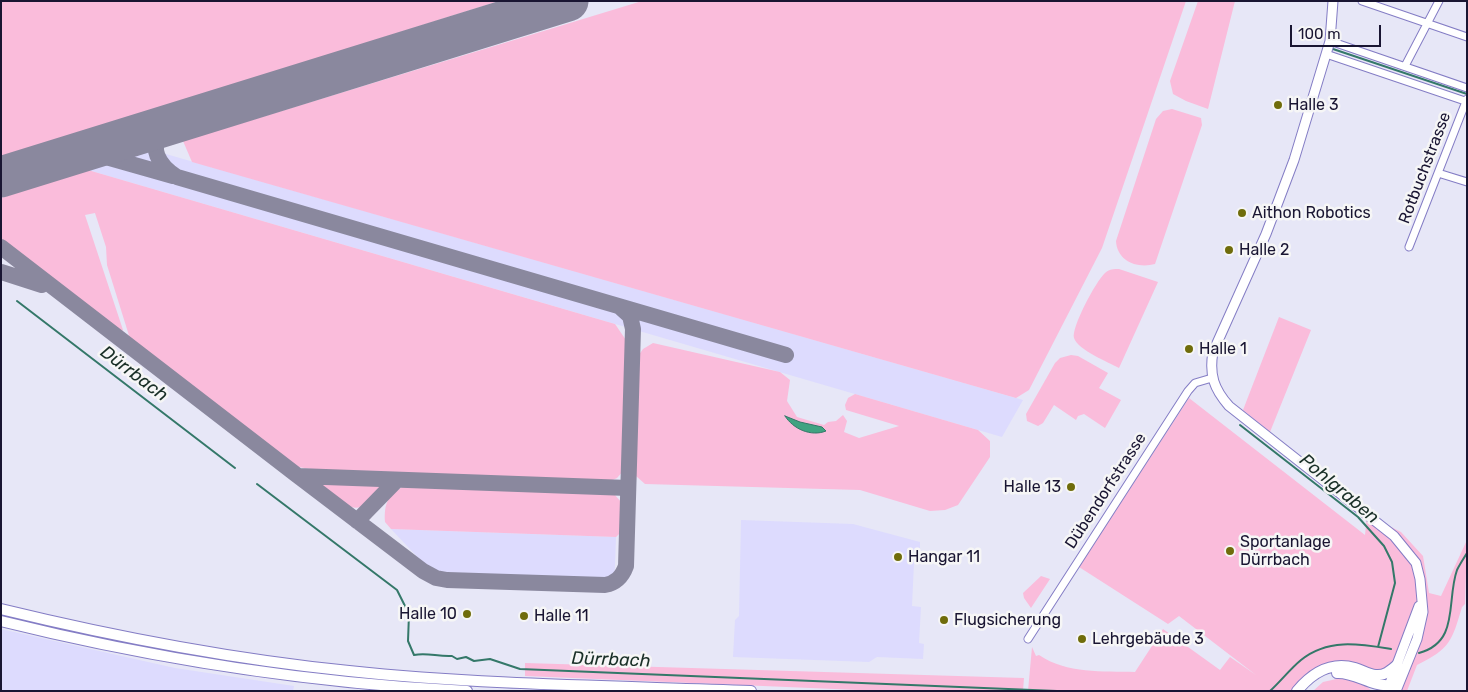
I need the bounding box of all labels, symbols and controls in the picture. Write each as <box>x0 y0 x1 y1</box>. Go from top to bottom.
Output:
scale bar <box>1293 15 1384 47</box>
text: 100 m <box>1298 25 1340 43</box>
place label: Halle 3 <box>1288 95 1339 115</box>
marker: Halle 3 <box>1272 99 1284 111</box>
street label: Rotbuchstrasse <box>1395 110 1455 226</box>
place label: Aithon Robotics <box>1252 203 1371 223</box>
marker: Aithon Robotics <box>1236 207 1248 219</box>
place label: Halle 2 <box>1239 240 1289 260</box>
marker: Halle 2 <box>1223 244 1235 256</box>
place label: Halle 1 <box>1199 339 1247 359</box>
water label: Dürrbach <box>96 342 172 406</box>
marker: Halle 1 <box>1183 343 1195 355</box>
street label: Dübendorfstrasse <box>1061 429 1151 553</box>
water label: Pohlgraben <box>1295 450 1383 528</box>
place label: Halle 13 <box>1004 477 1061 497</box>
marker: Halle 13 <box>1065 481 1077 493</box>
place label: Sportanlage Dürrbach <box>1240 532 1331 570</box>
marker: Sportanlage Dürrbach <box>1224 545 1236 557</box>
place label: Hangar 11 <box>908 547 980 567</box>
marker: Hangar 11 <box>892 551 904 563</box>
place label: Halle 10 <box>399 604 457 624</box>
place label: Halle 11 <box>534 606 589 626</box>
marker: Halle 10 <box>461 608 473 620</box>
marker: Halle 11 <box>518 610 530 622</box>
place label: Flugsicherung <box>954 610 1061 630</box>
marker: Flugsicherung <box>938 614 950 626</box>
place label: Lehrgebäude 3 <box>1092 629 1204 649</box>
marker: Lehrgebäude 3 <box>1076 633 1088 645</box>
water label: Dürrbach <box>571 648 651 672</box>

